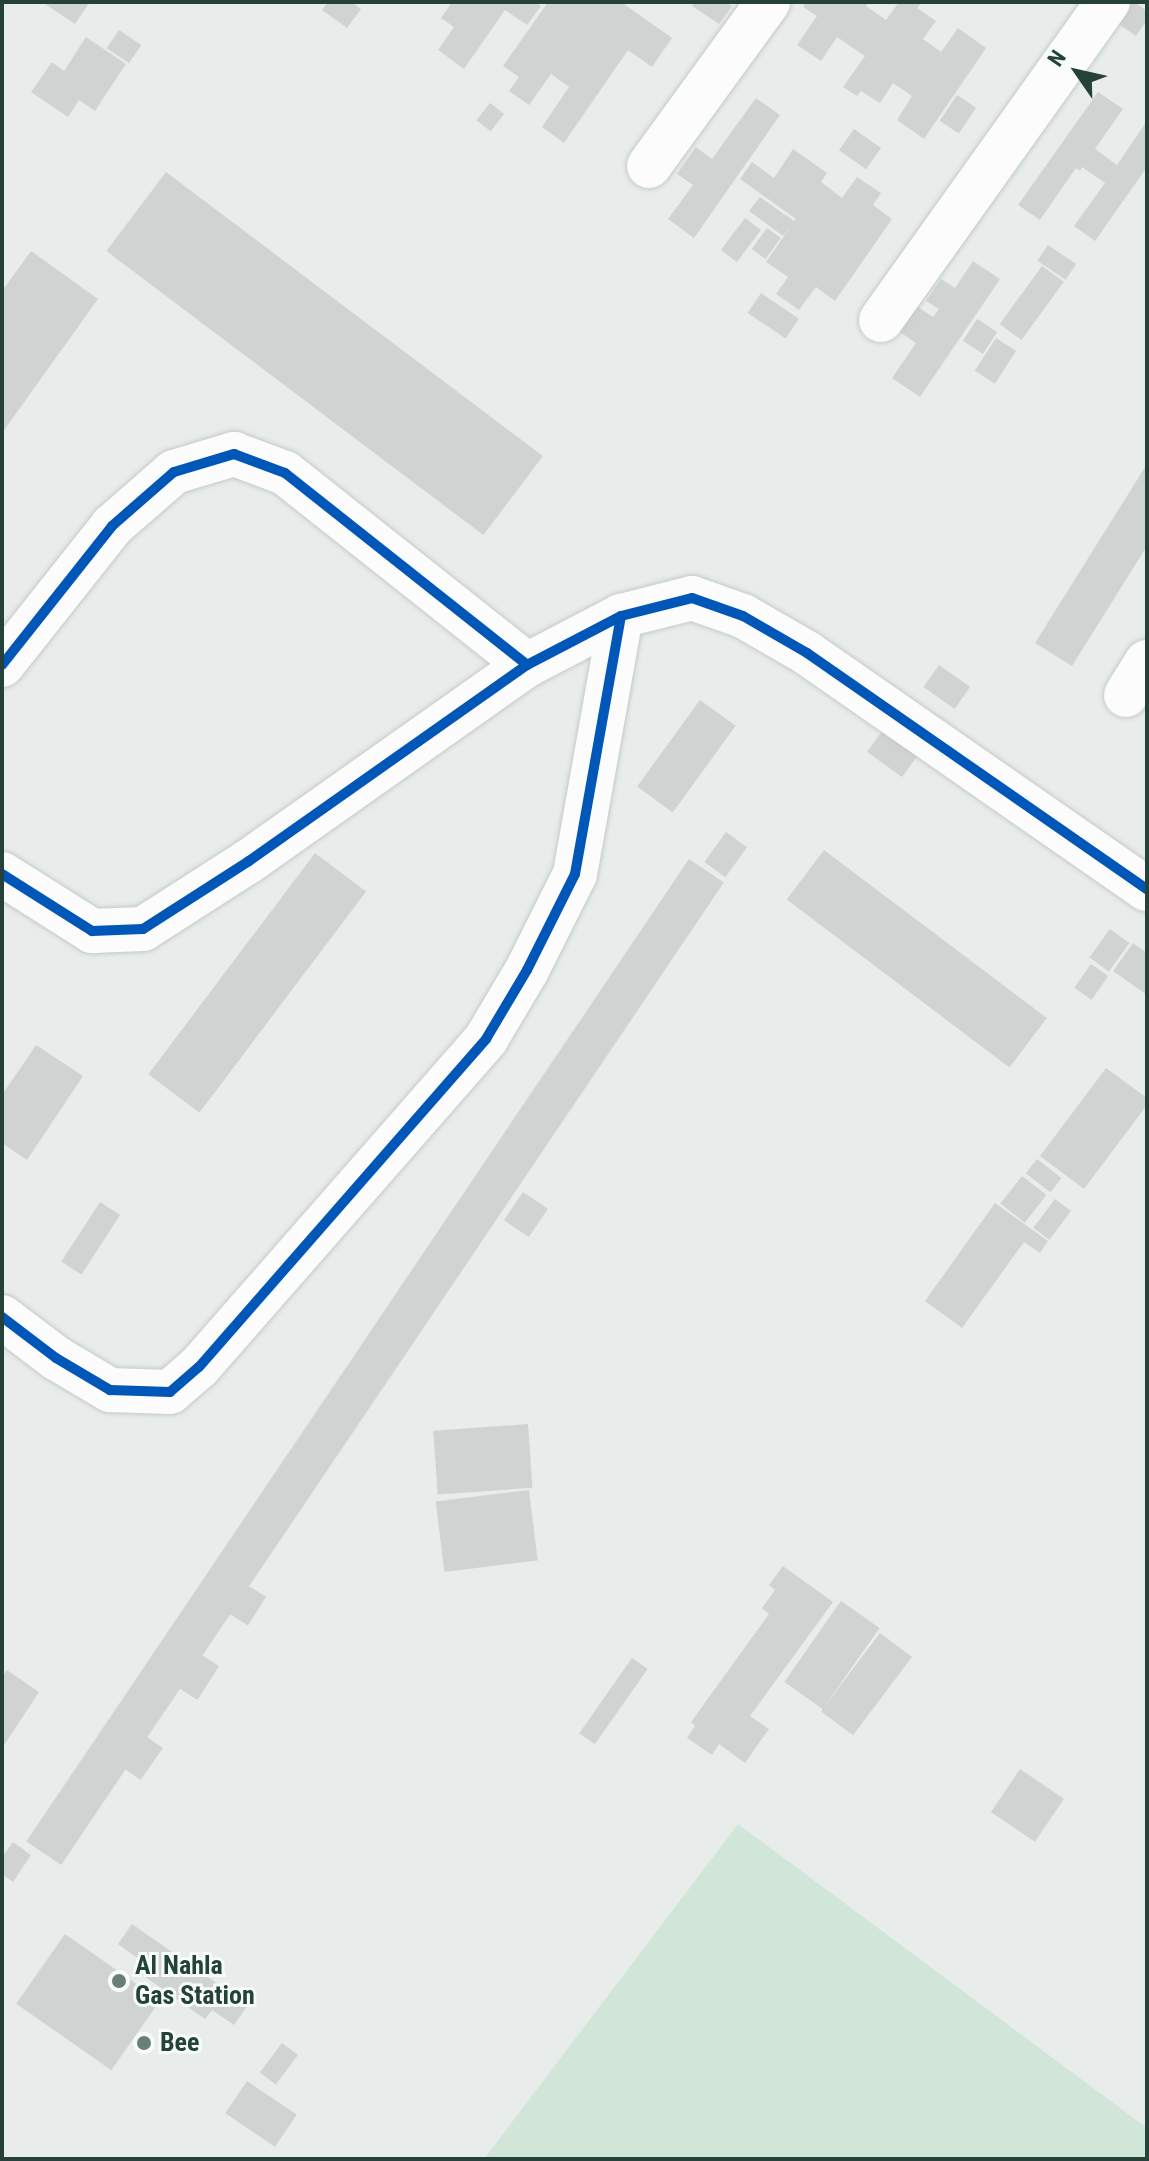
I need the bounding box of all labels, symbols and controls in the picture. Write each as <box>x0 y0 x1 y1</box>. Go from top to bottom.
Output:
north arrow <box>1037 32 1117 112</box>
text: N <box>1043 46 1071 71</box>
place label: Al Nahla Gas Station <box>135 1950 255 2012</box>
marker: Al Nahla Gas Station <box>110 1972 128 1990</box>
place label: Bee <box>160 2027 199 2059</box>
marker: Bee <box>135 2034 153 2052</box>

